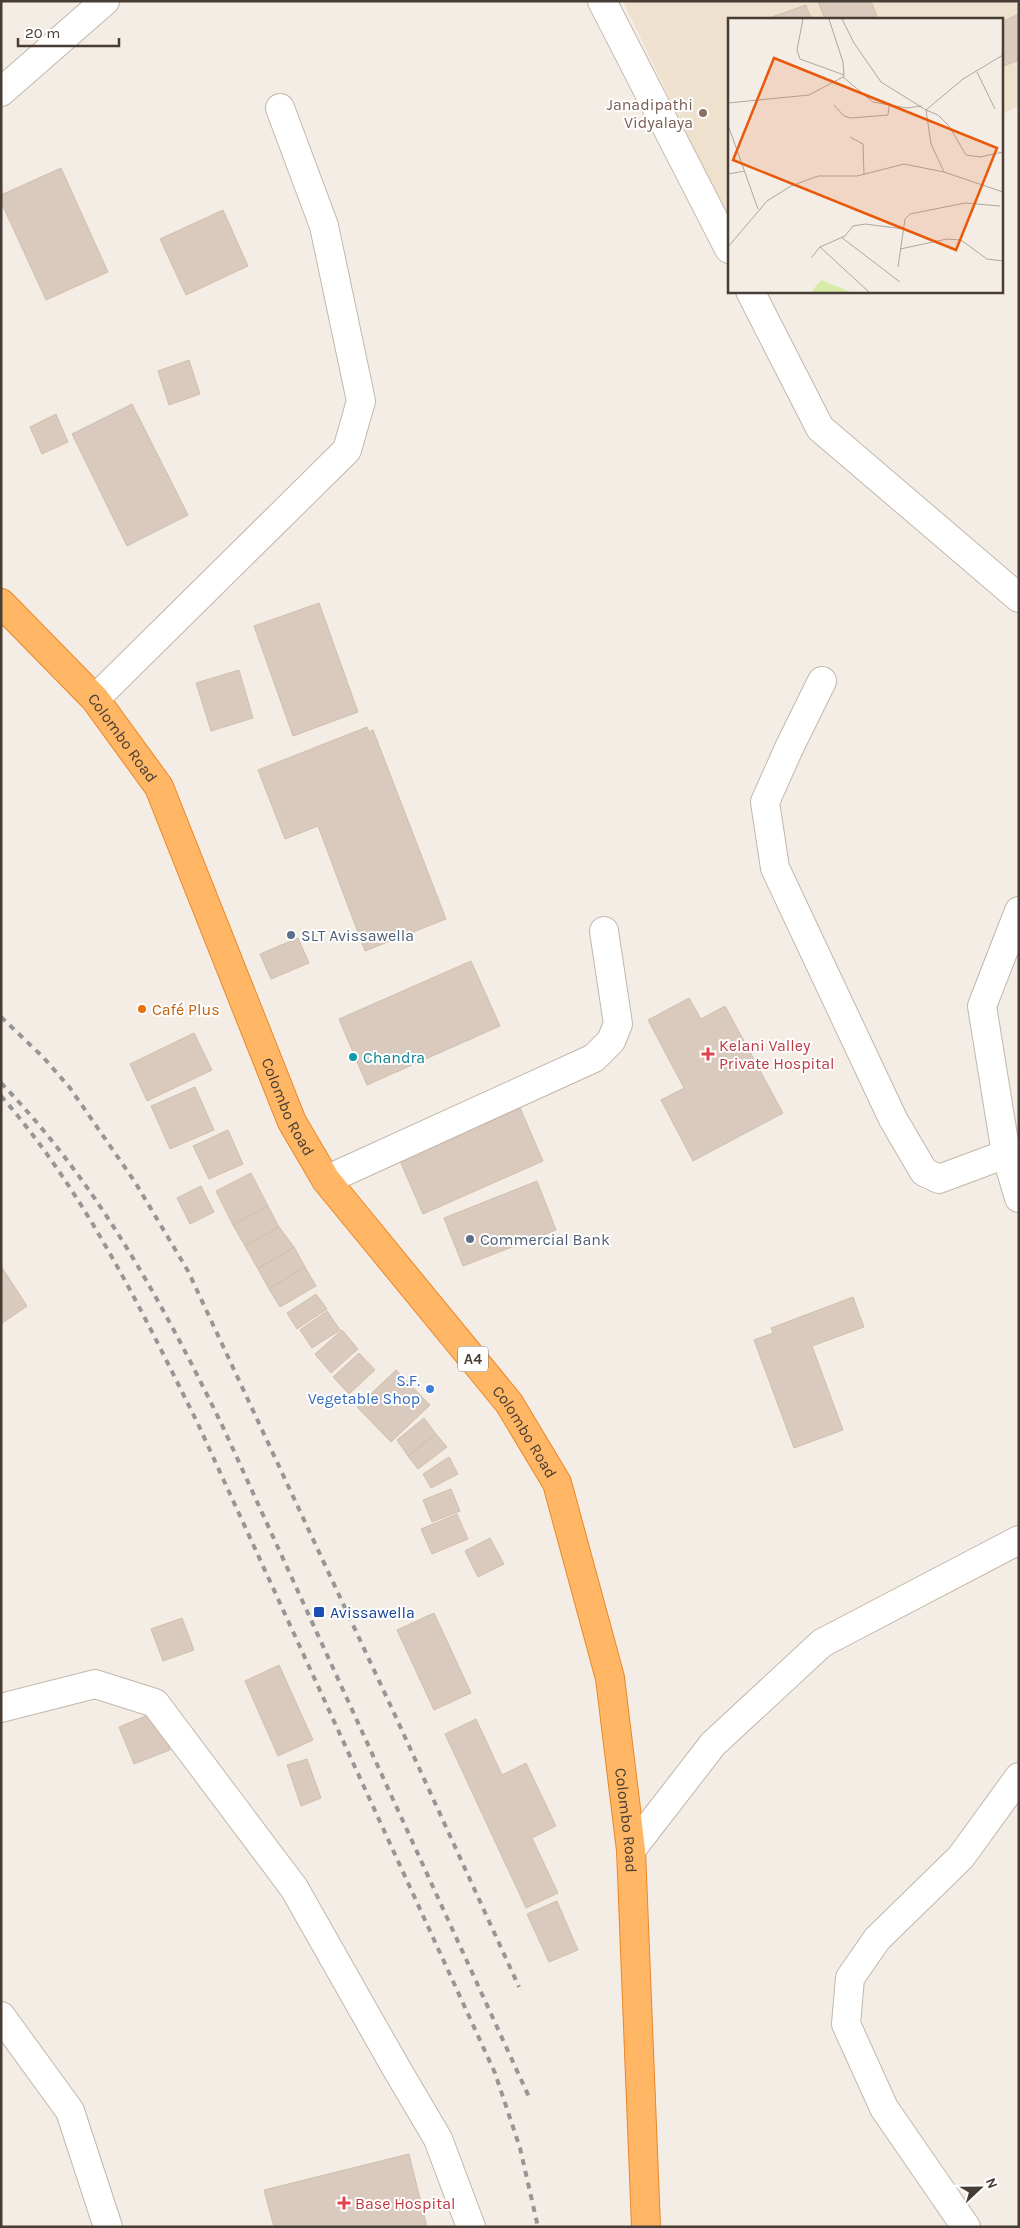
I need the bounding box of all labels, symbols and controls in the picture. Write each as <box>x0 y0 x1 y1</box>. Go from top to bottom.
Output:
scale bar <box>18 15 119 47</box>
inset map <box>728 18 1002 292</box>
text: 20 m <box>25 24 60 42</box>
place label: Janadipathi Vidyalaya <box>606 95 693 132</box>
marker: Janadipathi Vidyalaya <box>697 107 709 119</box>
street label: Colombo Road <box>85 689 162 786</box>
place label: SLT Avissawella <box>301 926 414 945</box>
marker: SLT Avissawella <box>285 929 297 941</box>
place label: Café Plus <box>152 1000 220 1019</box>
marker: Café Plus <box>136 1003 148 1015</box>
place label: Kelani Valley Private Hospital <box>719 1036 835 1073</box>
marker: Kelani Valley Private Hospital <box>701 1047 715 1061</box>
place label: Chandra <box>363 1048 425 1067</box>
marker: Chandra <box>347 1051 359 1063</box>
street label: Colombo Road <box>258 1055 319 1159</box>
place label: Commercial Bank <box>480 1230 610 1249</box>
marker: Commercial Bank <box>464 1233 476 1245</box>
road number: A4 <box>458 1346 488 1372</box>
place label: S.F. Vegetable Shop <box>308 1371 420 1408</box>
street label: Colombo Road <box>489 1381 561 1481</box>
marker: S.F. Vegetable Shop <box>424 1383 436 1395</box>
place label: Avissawella <box>330 1603 415 1622</box>
marker: Avissawella <box>312 1605 326 1619</box>
street label: Colombo Road <box>612 1767 641 1873</box>
north arrow <box>955 2163 1005 2213</box>
text: N <box>982 2175 1001 2191</box>
place label: Base Hospital <box>355 2194 455 2213</box>
marker: Base Hospital <box>337 2196 351 2210</box>

